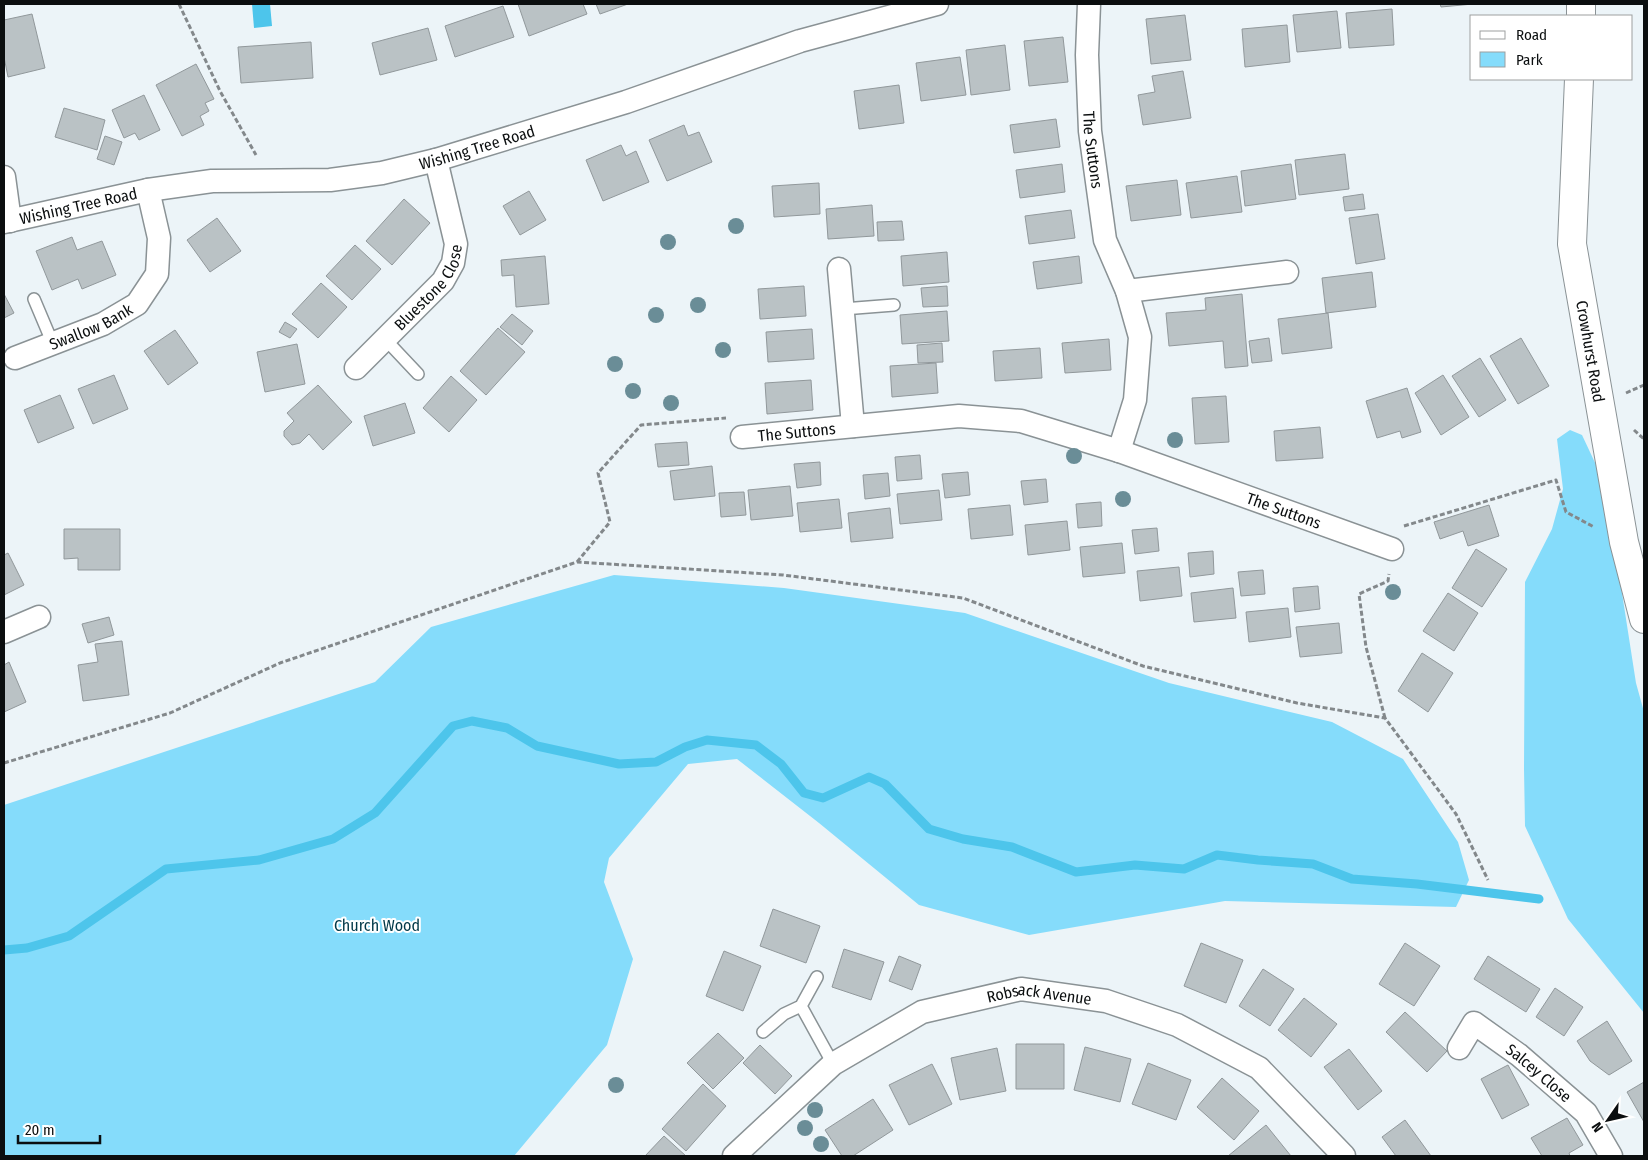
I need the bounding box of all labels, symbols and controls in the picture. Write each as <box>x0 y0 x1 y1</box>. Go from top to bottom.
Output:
legend <box>1470 15 1633 80</box>
text: Road <box>1516 26 1547 44</box>
text: Park <box>1516 51 1543 69</box>
street label: The Suttons <box>1080 111 1107 190</box>
street label: Wishing Tree Road <box>417 121 537 173</box>
street label: Wishing Tree Road <box>18 183 139 228</box>
street label: Bluestone Close <box>390 243 465 334</box>
street label: Swallow Bank <box>46 299 136 353</box>
street label: Crowhurst Road <box>1572 299 1609 404</box>
street label: The Suttons <box>757 418 837 445</box>
street label: The Suttons <box>1244 488 1324 532</box>
park label: Church Wood <box>334 916 420 935</box>
street label: Robsack Avenue <box>985 979 1093 1008</box>
street label: Salcey Close <box>1502 1039 1576 1106</box>
north arrow <box>1583 1095 1633 1145</box>
scale bar <box>18 1112 100 1144</box>
text: N <box>1588 1119 1607 1135</box>
text: 20 m <box>25 1121 55 1139</box>

